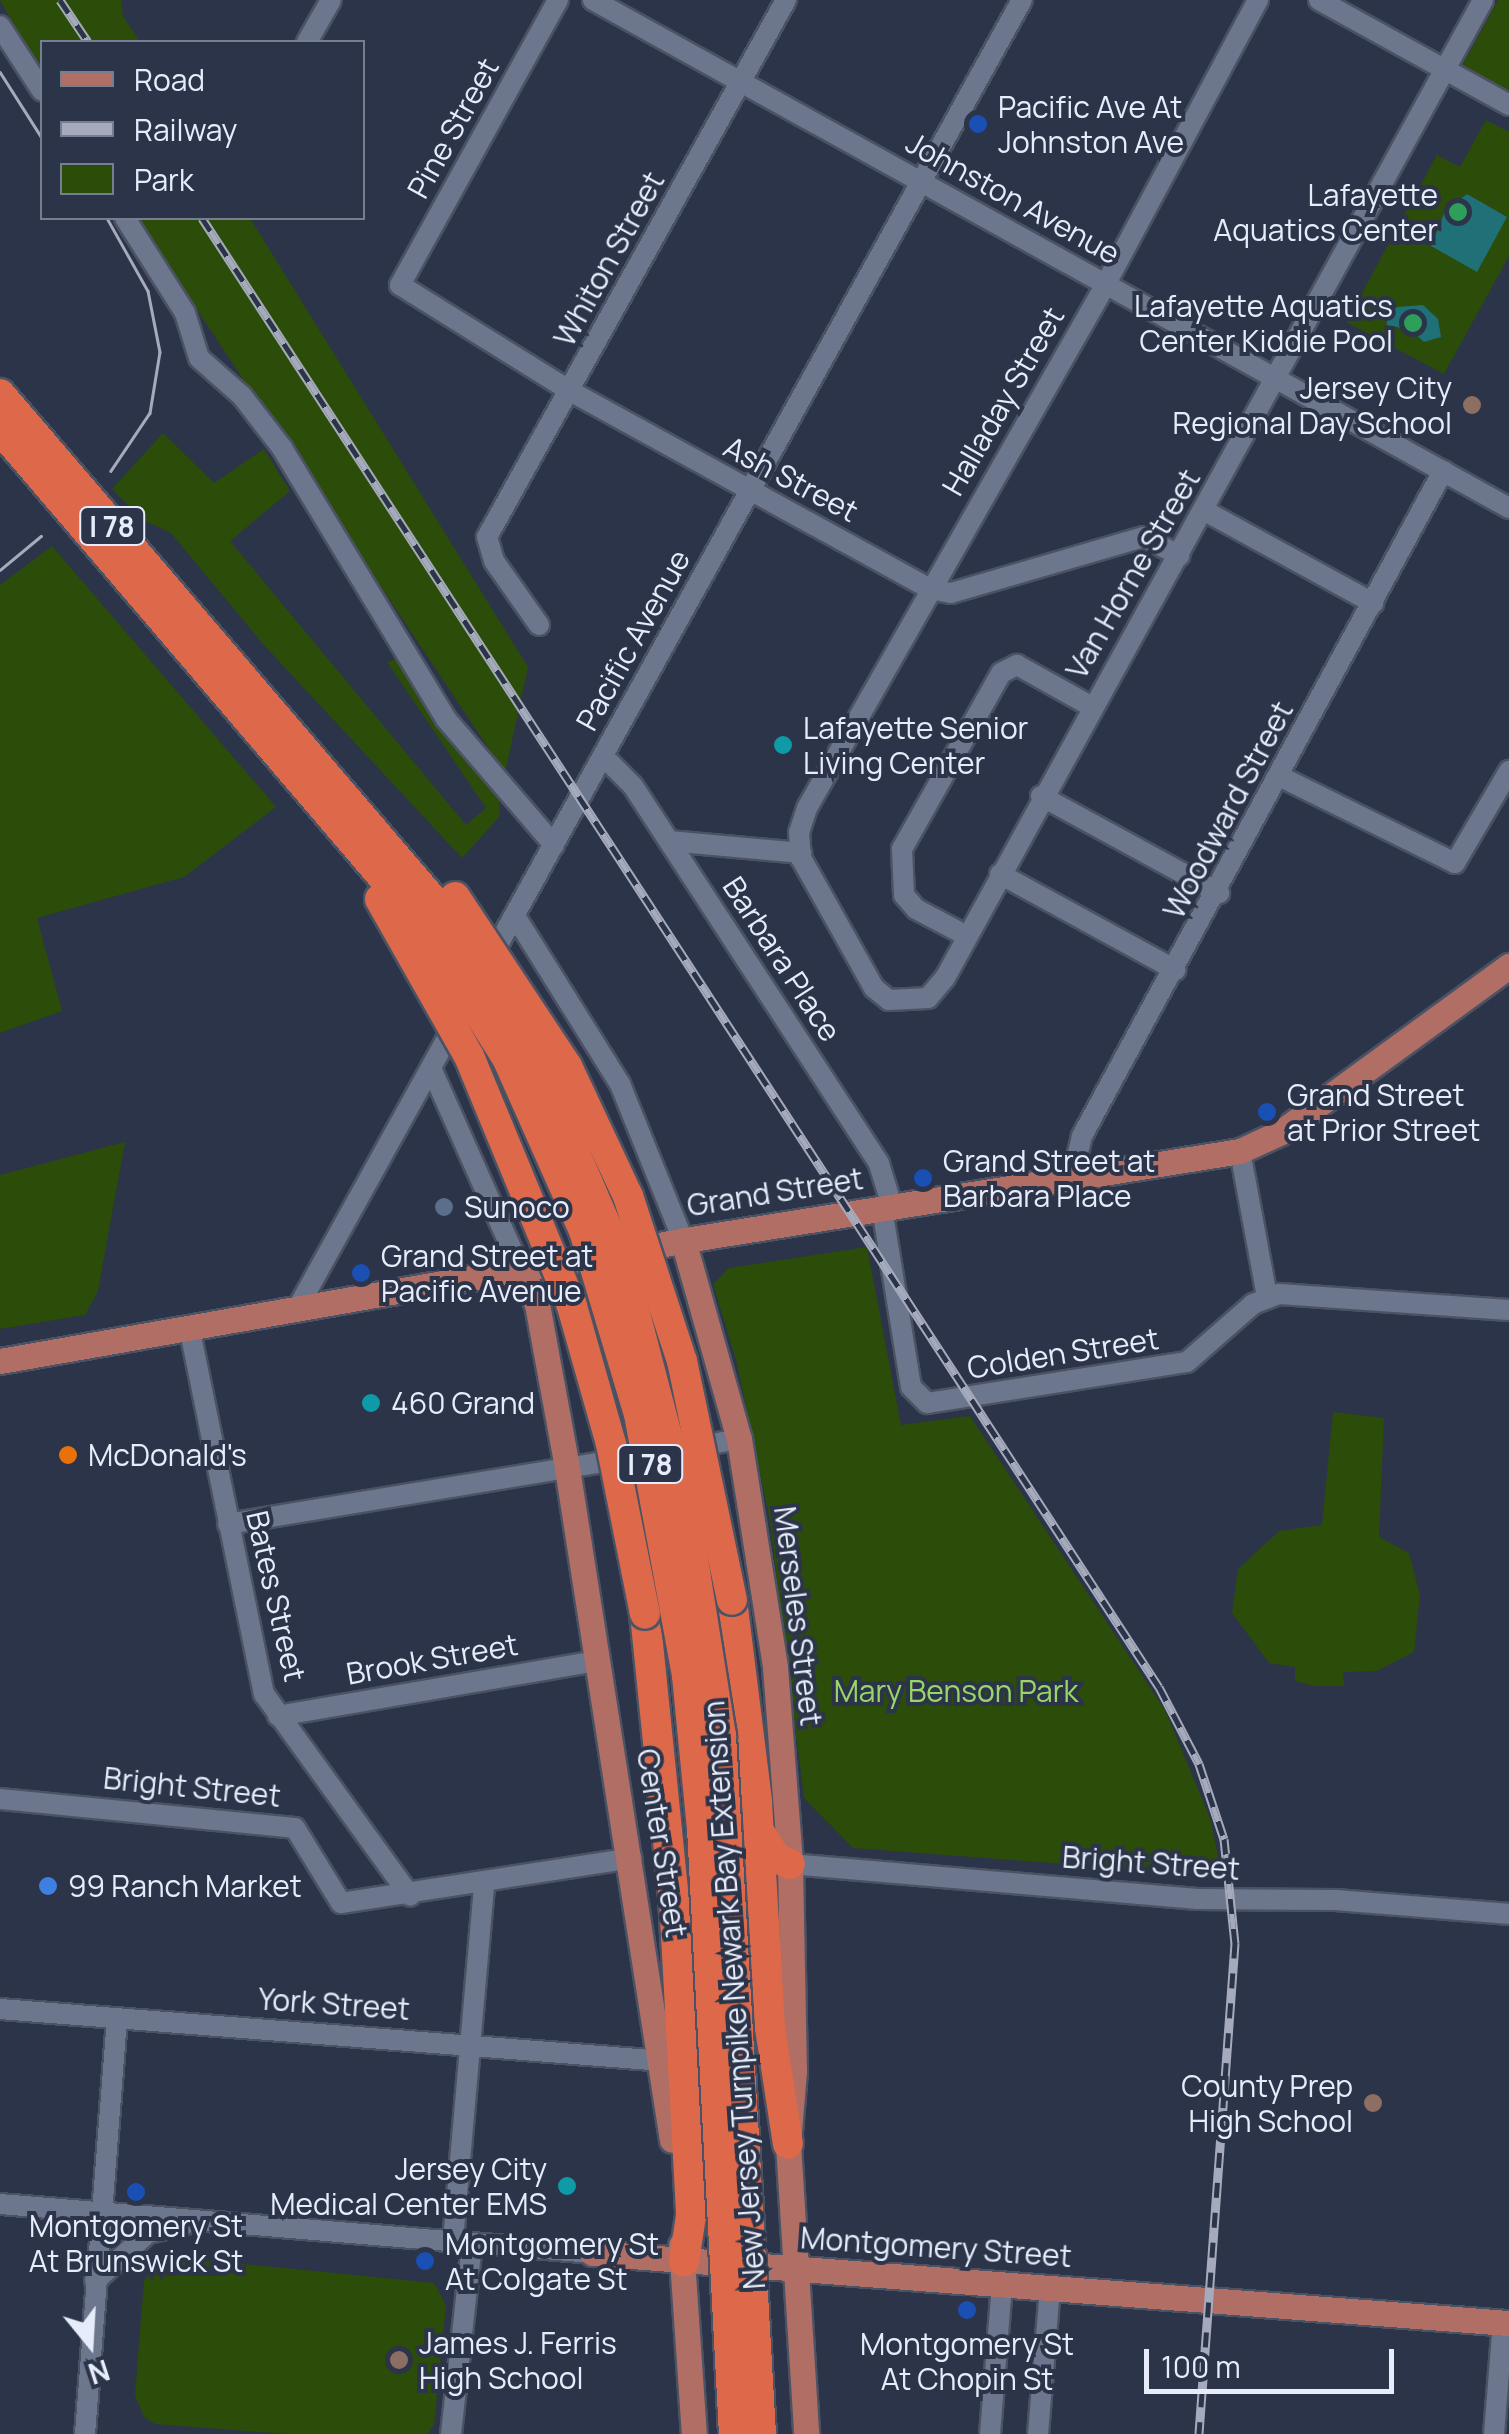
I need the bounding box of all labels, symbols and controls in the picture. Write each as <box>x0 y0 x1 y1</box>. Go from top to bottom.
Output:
legend <box>40 40 365 220</box>
street label: Pine Street <box>400 52 506 204</box>
text: Road <box>134 59 205 100</box>
place label: Pacific Ave At Johnston Ave <box>998 89 1184 160</box>
text: Railway <box>134 109 237 150</box>
marker: Pacific Ave At Johnston Ave <box>967 113 989 135</box>
street label: Johnston Avenue <box>900 124 1126 272</box>
text: Park <box>134 159 194 200</box>
street label: Whiton Street <box>546 165 672 353</box>
place label: Lafayette Aquatics Center <box>1213 177 1438 248</box>
marker: Lafayette Aquatics Center <box>1447 201 1469 223</box>
place label: Lafayette Aquatics Center Kiddie Pool <box>1134 288 1393 358</box>
street label: Halladay Street <box>935 300 1071 502</box>
marker: Lafayette Aquatics Center Kiddie Pool <box>1402 312 1424 334</box>
place label: Jersey City Regional Day School <box>1172 370 1452 440</box>
marker: Jersey City Regional Day School <box>1461 394 1483 416</box>
street label: Ash Street <box>718 429 864 529</box>
street label: Van Horne Street <box>1058 463 1208 685</box>
road number: I 78 <box>77 503 147 549</box>
street label: Pacific Avenue <box>569 544 697 736</box>
street label: Woodward Street <box>1156 695 1300 925</box>
place label: Lafayette Senior Living Center <box>803 710 1028 780</box>
marker: Lafayette Senior Living Center <box>772 734 794 756</box>
street label: Barbara Place <box>716 870 848 1048</box>
place label: Grand Street at Prior Street <box>1287 1077 1480 1148</box>
marker: Grand Street at Prior Street <box>1256 1101 1278 1123</box>
place label: Grand Street at Barbara Place <box>943 1143 1155 1214</box>
street label: Grand Street <box>684 1160 866 1224</box>
marker: Grand Street at Barbara Place <box>912 1167 934 1189</box>
place label: Sunoco <box>464 1189 570 1225</box>
marker: Sunoco <box>433 1196 455 1218</box>
place label: Grand Street at Pacific Avenue <box>381 1238 593 1308</box>
marker: Grand Street at Pacific Avenue <box>350 1262 372 1284</box>
street label: Colden Street <box>965 1320 1161 1386</box>
place label: 460 Grand <box>391 1385 535 1421</box>
marker: 460 Grand <box>360 1392 382 1414</box>
place label: McDonald's <box>88 1437 247 1473</box>
road number: I 78 <box>615 1441 685 1487</box>
marker: McDonald's <box>57 1444 79 1466</box>
street label: Merseles Street <box>767 1504 829 1728</box>
street label: Bates Street <box>239 1507 313 1685</box>
street label: Brook Street <box>343 1626 521 1692</box>
park label: Mary Benson Park <box>834 1673 1078 1709</box>
street label: New Jersey Turnpike Newark Bay Extension <box>695 1699 773 2291</box>
street label: Center Street <box>629 1746 695 1940</box>
street label: Bright Street <box>102 1760 282 1814</box>
street label: Bright Street <box>1061 1839 1241 1887</box>
place label: 99 Ranch Market <box>68 1868 302 1904</box>
marker: 99 Ranch Market <box>37 1875 59 1897</box>
street label: York Street <box>257 1981 411 2027</box>
place label: County Prep High School <box>1181 2068 1353 2138</box>
marker: County Prep High School <box>1362 2092 1384 2114</box>
place label: Jersey City Medical Center EMS <box>270 2151 547 2222</box>
marker: Jersey City Medical Center EMS <box>556 2175 578 2197</box>
marker: Montgomery St At Brunswick St <box>125 2181 147 2203</box>
place label: Montgomery St At Brunswick St <box>29 2208 243 2278</box>
street label: Montgomery Street <box>799 2220 1073 2274</box>
place label: Montgomery St At Colgate St <box>445 2226 659 2296</box>
marker: Montgomery St At Colgate St <box>414 2250 436 2272</box>
north arrow <box>40 2294 140 2394</box>
marker: Montgomery St At Chopin St <box>956 2299 978 2321</box>
place label: James J. Ferris High School <box>419 2325 617 2396</box>
place label: Montgomery St At Chopin St <box>860 2326 1074 2396</box>
scale bar <box>1149 2329 1399 2391</box>
text: 100 m <box>1161 2346 1241 2387</box>
marker: James J. Ferris High School <box>388 2349 410 2371</box>
text: N <box>84 2351 115 2394</box>

